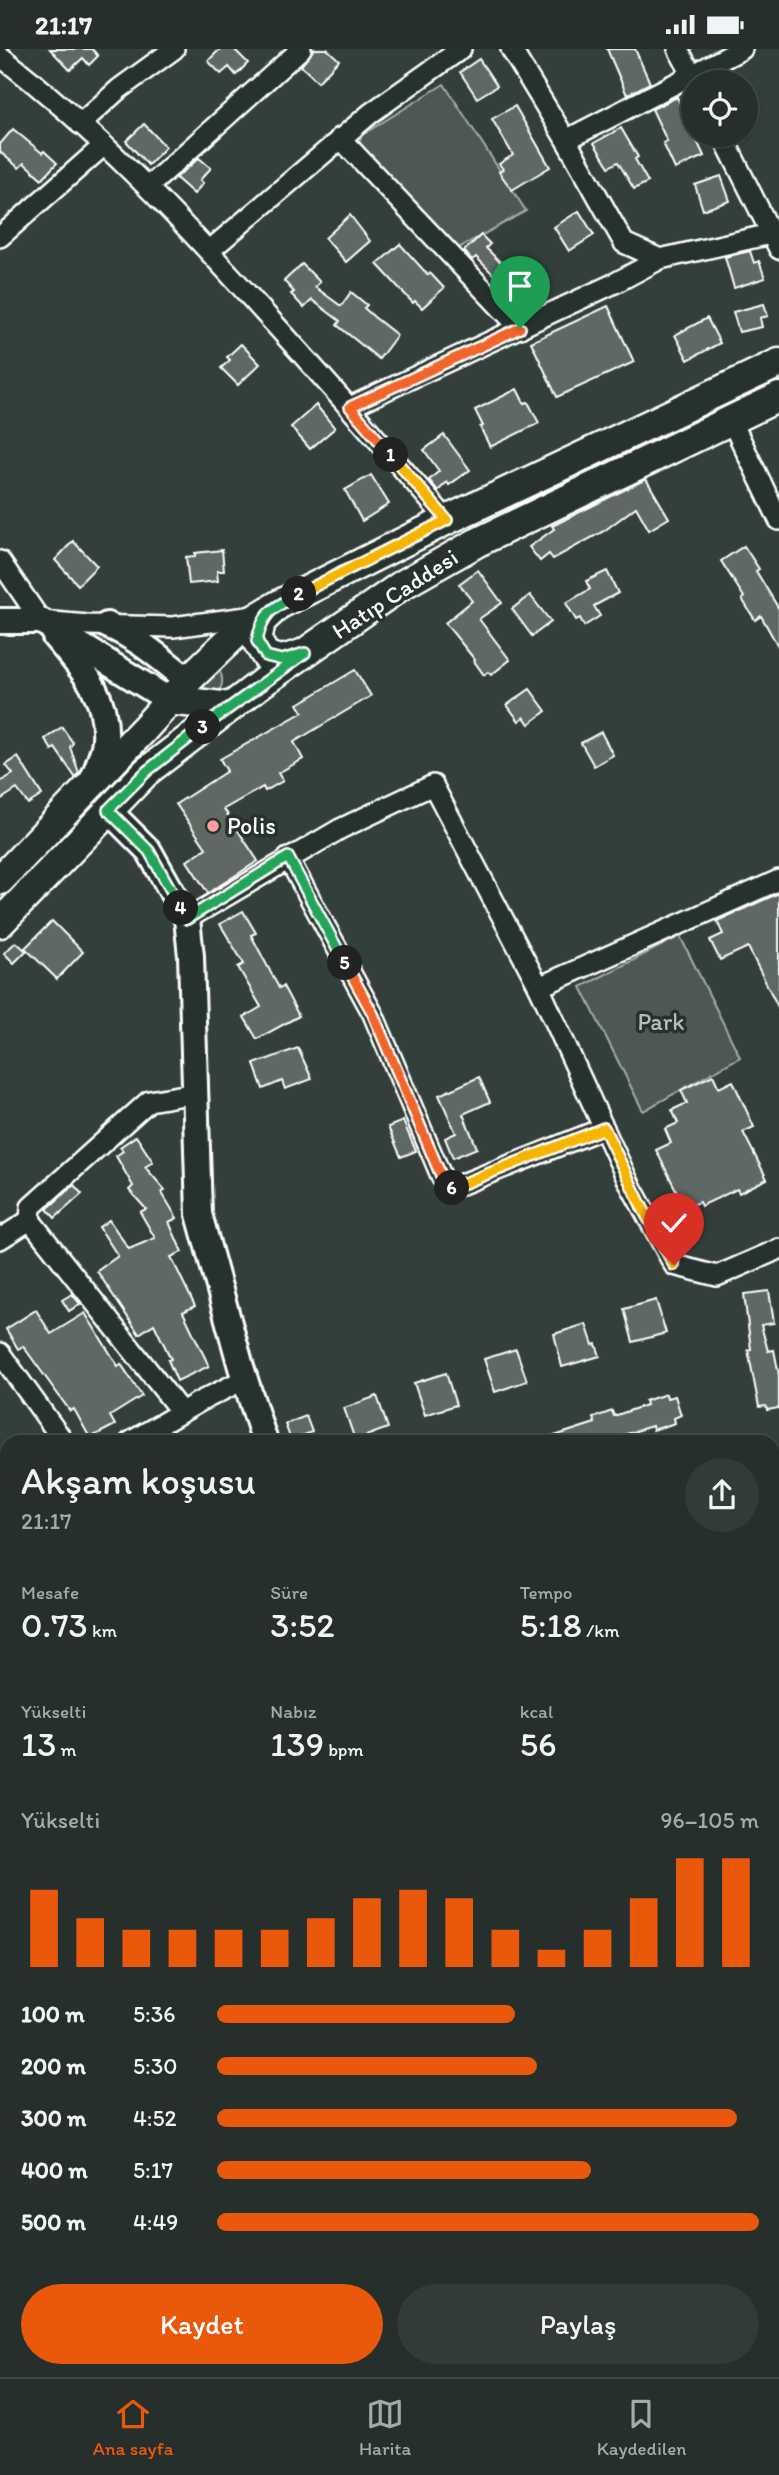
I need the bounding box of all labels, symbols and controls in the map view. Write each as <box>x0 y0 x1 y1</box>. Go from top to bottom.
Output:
text: 21:17 <box>35 9 92 41</box>
map controls <box>681 70 758 147</box>
button: locate <box>681 70 758 147</box>
pin <box>490 256 550 328</box>
icon: arrive <box>501 267 539 305</box>
pin: 1 <box>374 437 408 473</box>
text: 1 <box>386 443 395 466</box>
street label: Hatıp Caddesi <box>326 542 463 645</box>
pin: 2 <box>282 577 316 611</box>
text: 2 <box>294 582 304 605</box>
pin: 3 <box>186 709 220 745</box>
text: 3 <box>197 715 208 738</box>
place label: Polis <box>227 811 276 840</box>
marker: Polis <box>205 818 221 834</box>
pin: 4 <box>164 891 198 925</box>
text: 4 <box>175 896 186 919</box>
pin: 5 <box>328 946 362 981</box>
text: 5 <box>340 951 349 974</box>
park label: Park <box>637 1007 685 1036</box>
pin: 6 <box>434 1171 470 1205</box>
text: 6 <box>446 1176 457 1199</box>
pin <box>644 1193 704 1265</box>
icon: check <box>655 1204 693 1242</box>
text: Akşam koşusu <box>21 1458 256 1504</box>
button: share <box>685 1458 759 1532</box>
text: 21:17 <box>21 1507 72 1535</box>
text: Mesafe <box>21 1581 79 1604</box>
text: Süre <box>270 1581 308 1604</box>
text: Tempo <box>520 1581 573 1604</box>
text: 0.73 <box>21 1604 88 1646</box>
text: 3:52 <box>270 1604 335 1646</box>
text: 5:18 <box>520 1604 582 1646</box>
text: km <box>88 1619 117 1642</box>
text: /km <box>582 1619 619 1642</box>
text: Yükselti <box>21 1700 86 1723</box>
text: Nabız <box>270 1700 317 1723</box>
text: kcal <box>520 1700 553 1723</box>
text: 13 <box>21 1723 56 1765</box>
text: 139 <box>270 1723 324 1765</box>
text: 56 <box>520 1723 557 1765</box>
text: m <box>56 1738 77 1761</box>
text: bpm <box>324 1738 363 1761</box>
text: Yükselti <box>21 1806 100 1834</box>
text: 96–105 m <box>661 1806 759 1834</box>
text: 100 m <box>21 2000 85 2028</box>
text: 5:36 <box>133 2000 175 2028</box>
text: 200 m <box>21 2052 86 2080</box>
text: 5:30 <box>133 2052 177 2080</box>
text: 300 m <box>21 2104 86 2132</box>
text: 4:52 <box>133 2104 177 2132</box>
text: 400 m <box>21 2156 88 2184</box>
text: 5:17 <box>133 2156 173 2184</box>
text: 500 m <box>21 2208 86 2236</box>
text: 4:49 <box>133 2208 178 2236</box>
button: Kaydet <box>21 2284 383 2364</box>
button: Paylaş <box>397 2284 759 2364</box>
tab: Ana sayfa <box>93 2395 174 2460</box>
tab: Harita <box>359 2395 411 2460</box>
tab: Kaydedilen <box>597 2395 686 2460</box>

